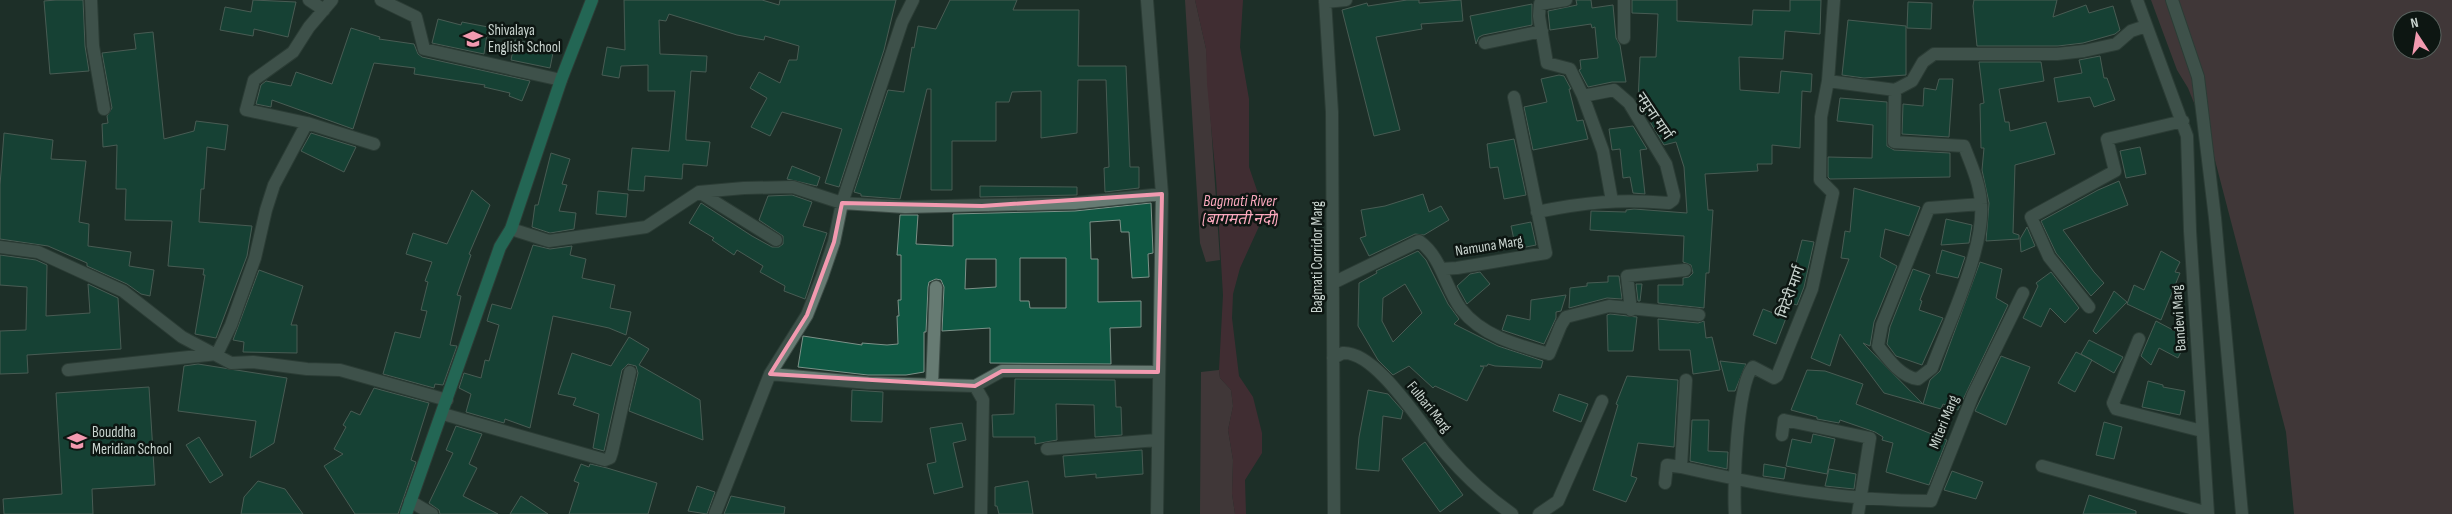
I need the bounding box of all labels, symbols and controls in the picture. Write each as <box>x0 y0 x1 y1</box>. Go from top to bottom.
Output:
north arrow <box>2392 10 2442 60</box>
text: N <box>2409 14 2420 32</box>
place label: Shivalaya English School <box>488 21 561 57</box>
school or university icon: Shivalaya English School <box>462 28 484 50</box>
street label: नमुना मार्ग <box>1631 89 1677 144</box>
water label: Bagmati River (बागमती नदी) <box>1202 192 1279 229</box>
street label: Bagmati Corridor Marg <box>1308 201 1327 313</box>
street label: Namuna Marg <box>1454 231 1524 261</box>
street label: मिटेरी मार्ग <box>1773 262 1810 321</box>
street label: Bandevi Marg <box>2167 284 2191 352</box>
street label: Fulbari Marg <box>1402 377 1456 437</box>
street label: Miteri Marg <box>1925 392 1963 452</box>
place label: Bouddha Meridian School <box>92 423 172 459</box>
school or university icon: Bouddha Meridian School <box>66 430 88 452</box>

